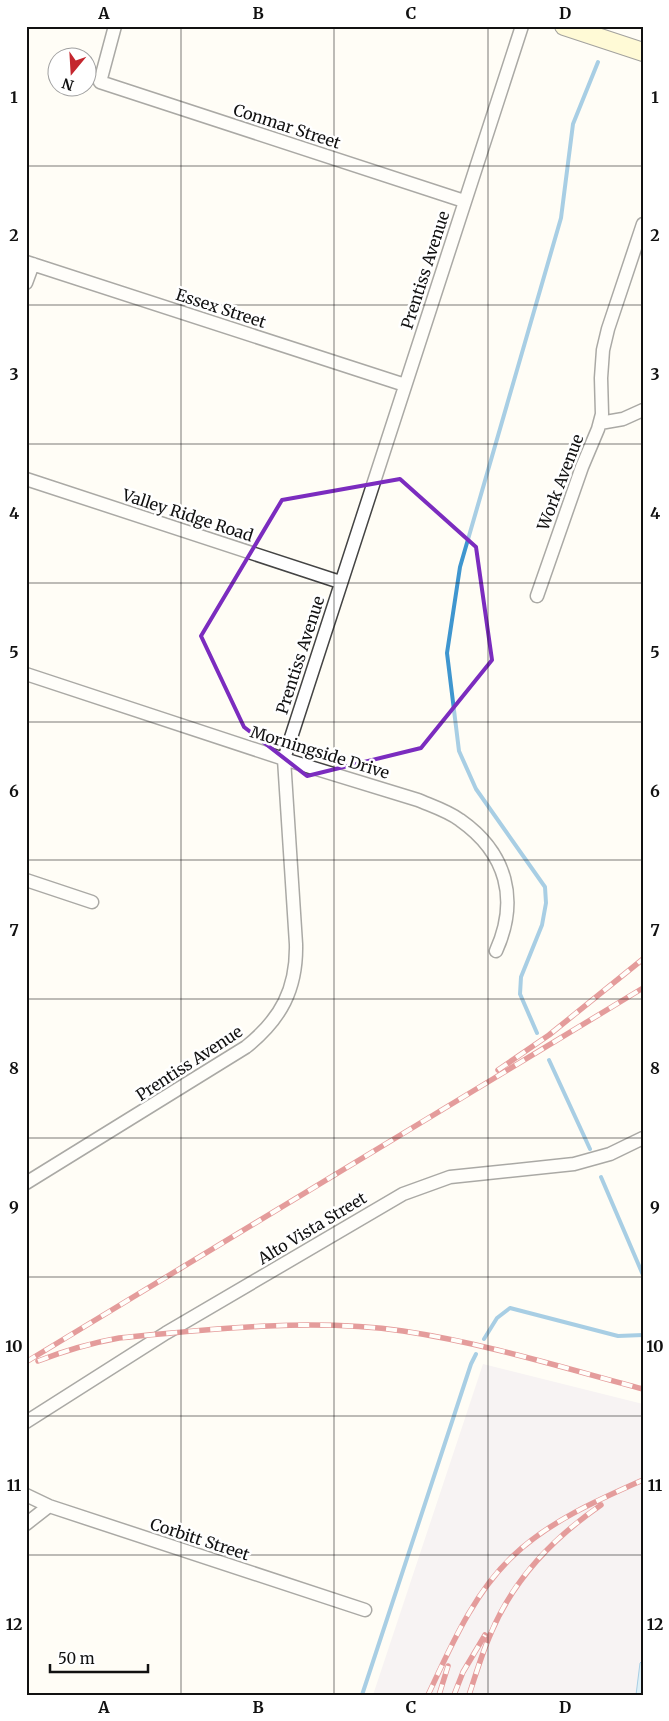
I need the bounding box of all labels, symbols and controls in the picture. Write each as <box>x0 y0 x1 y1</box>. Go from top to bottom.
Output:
text: A <box>97 3 110 23</box>
text: B <box>252 3 264 23</box>
text: C <box>406 3 416 23</box>
text: D <box>559 3 571 23</box>
north arrow <box>48 48 98 98</box>
text: N <box>60 74 76 95</box>
text: 1 <box>10 87 18 107</box>
text: 1 <box>651 87 659 107</box>
street label: Conmar Street <box>231 99 344 153</box>
street label: Prentiss Avenue <box>396 208 454 332</box>
text: 2 <box>9 225 19 245</box>
text: 2 <box>650 225 660 245</box>
street label: Essex Street <box>173 284 269 332</box>
text: 3 <box>9 364 19 384</box>
text: 3 <box>650 364 660 384</box>
street label: Work Avenue <box>532 431 587 534</box>
street label: Valley Ridge Road <box>119 484 256 546</box>
text: 4 <box>9 503 19 523</box>
text: 4 <box>650 503 660 523</box>
street label: Prentiss Avenue <box>271 593 329 717</box>
text: 5 <box>9 642 19 662</box>
text: 5 <box>650 642 660 662</box>
street label: Morningside Drive <box>248 721 392 783</box>
text: 6 <box>9 781 19 801</box>
text: 6 <box>650 781 660 801</box>
text: 7 <box>9 920 19 940</box>
text: 7 <box>650 920 660 940</box>
street label: Prentiss Avenue <box>132 1021 246 1105</box>
text: 8 <box>9 1058 19 1078</box>
text: 8 <box>650 1058 660 1078</box>
street label: Alto Vista Street <box>253 1187 371 1269</box>
text: 9 <box>9 1197 19 1217</box>
text: 9 <box>650 1197 660 1217</box>
text: 10 <box>5 1336 23 1356</box>
text: 10 <box>646 1336 664 1356</box>
text: 11 <box>7 1475 22 1495</box>
text: 11 <box>648 1475 663 1495</box>
street label: Corbitt Street <box>148 1514 253 1565</box>
text: 12 <box>6 1614 22 1634</box>
text: 12 <box>647 1614 663 1634</box>
scale bar <box>50 1641 148 1673</box>
text: 50 m <box>58 1649 95 1668</box>
text: A <box>97 1697 110 1717</box>
text: B <box>252 1697 264 1717</box>
text: C <box>406 1697 416 1717</box>
text: D <box>559 1697 571 1717</box>

